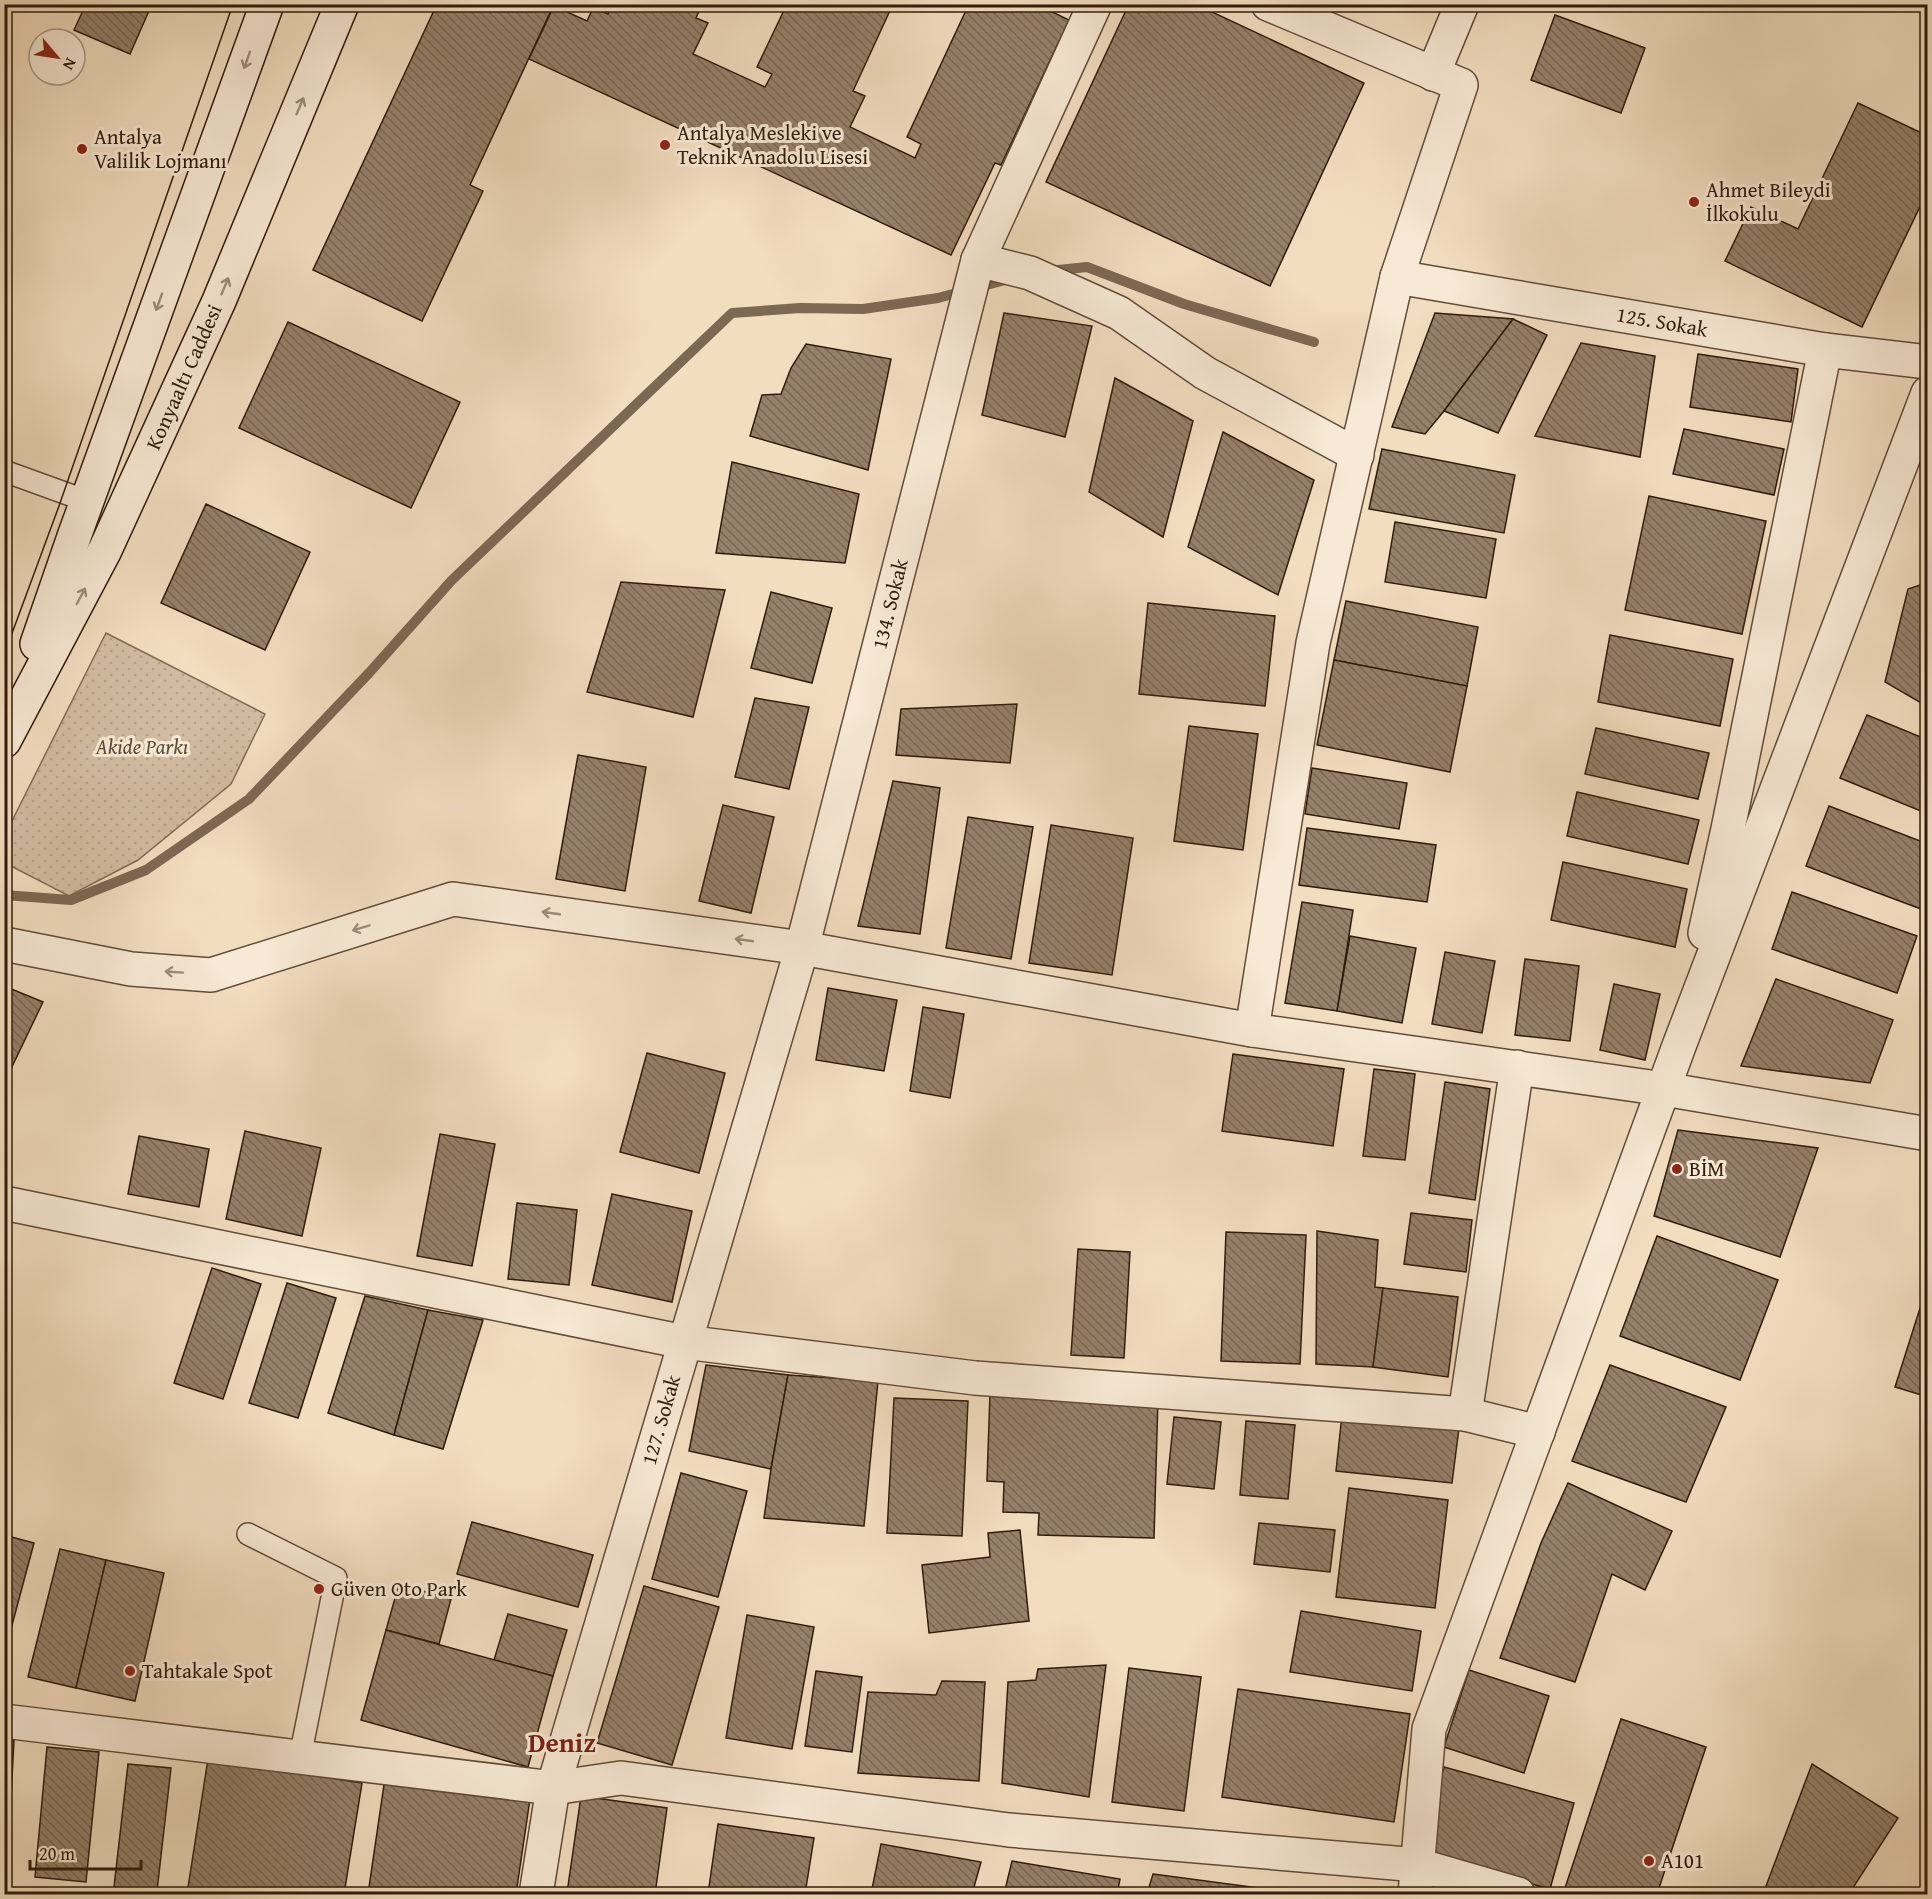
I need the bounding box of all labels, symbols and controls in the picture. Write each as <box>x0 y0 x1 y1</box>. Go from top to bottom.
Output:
north arrow <box>27 27 87 87</box>
one-way arrow <box>240 50 251 68</box>
text: N <box>57 54 83 75</box>
one-way arrow <box>295 97 306 116</box>
place label: Antalya Mesleki ve Teknik Anadolu Lisesi <box>677 117 868 172</box>
place label: Antalya Valilik Lojmanı <box>94 121 227 176</box>
marker: Antalya Mesleki ve Teknik Anadolu Lisesi <box>658 138 672 152</box>
marker: Antalya Valilik Lojmanı <box>75 142 89 156</box>
place label: Ahmet Bileydi İlkokulu <box>1706 174 1831 229</box>
marker: Ahmet Bileydi İlkokulu <box>1687 195 1701 209</box>
one-way arrow <box>220 277 231 296</box>
one-way arrow <box>153 292 164 311</box>
street label: 125. Sokak <box>1614 298 1711 345</box>
street label: Konyaaltı Caddesi <box>138 299 230 455</box>
street label: 134. Sokak <box>863 555 916 652</box>
one-way arrow <box>75 588 87 605</box>
park label: Akide Parkı <box>95 731 188 762</box>
one-way arrow <box>542 907 561 918</box>
one-way arrow <box>352 923 371 934</box>
one-way arrow <box>735 935 755 946</box>
one-way arrow <box>164 966 184 977</box>
place label: BİM <box>1689 1153 1725 1184</box>
marker: BİM <box>1670 1162 1684 1176</box>
street label: 127. Sokak <box>633 1371 688 1468</box>
place label: Güven Oto Park <box>331 1573 467 1604</box>
marker: Güven Oto Park <box>312 1582 326 1596</box>
place label: Tahtakale Spot <box>142 1655 273 1686</box>
marker: Tahtakale Spot <box>123 1664 137 1678</box>
district label: Deniz <box>528 1722 596 1762</box>
scale bar <box>30 1833 141 1871</box>
text: 20 m <box>39 1840 75 1867</box>
place label: A101 <box>1661 1845 1704 1876</box>
marker: A101 <box>1642 1854 1656 1868</box>

